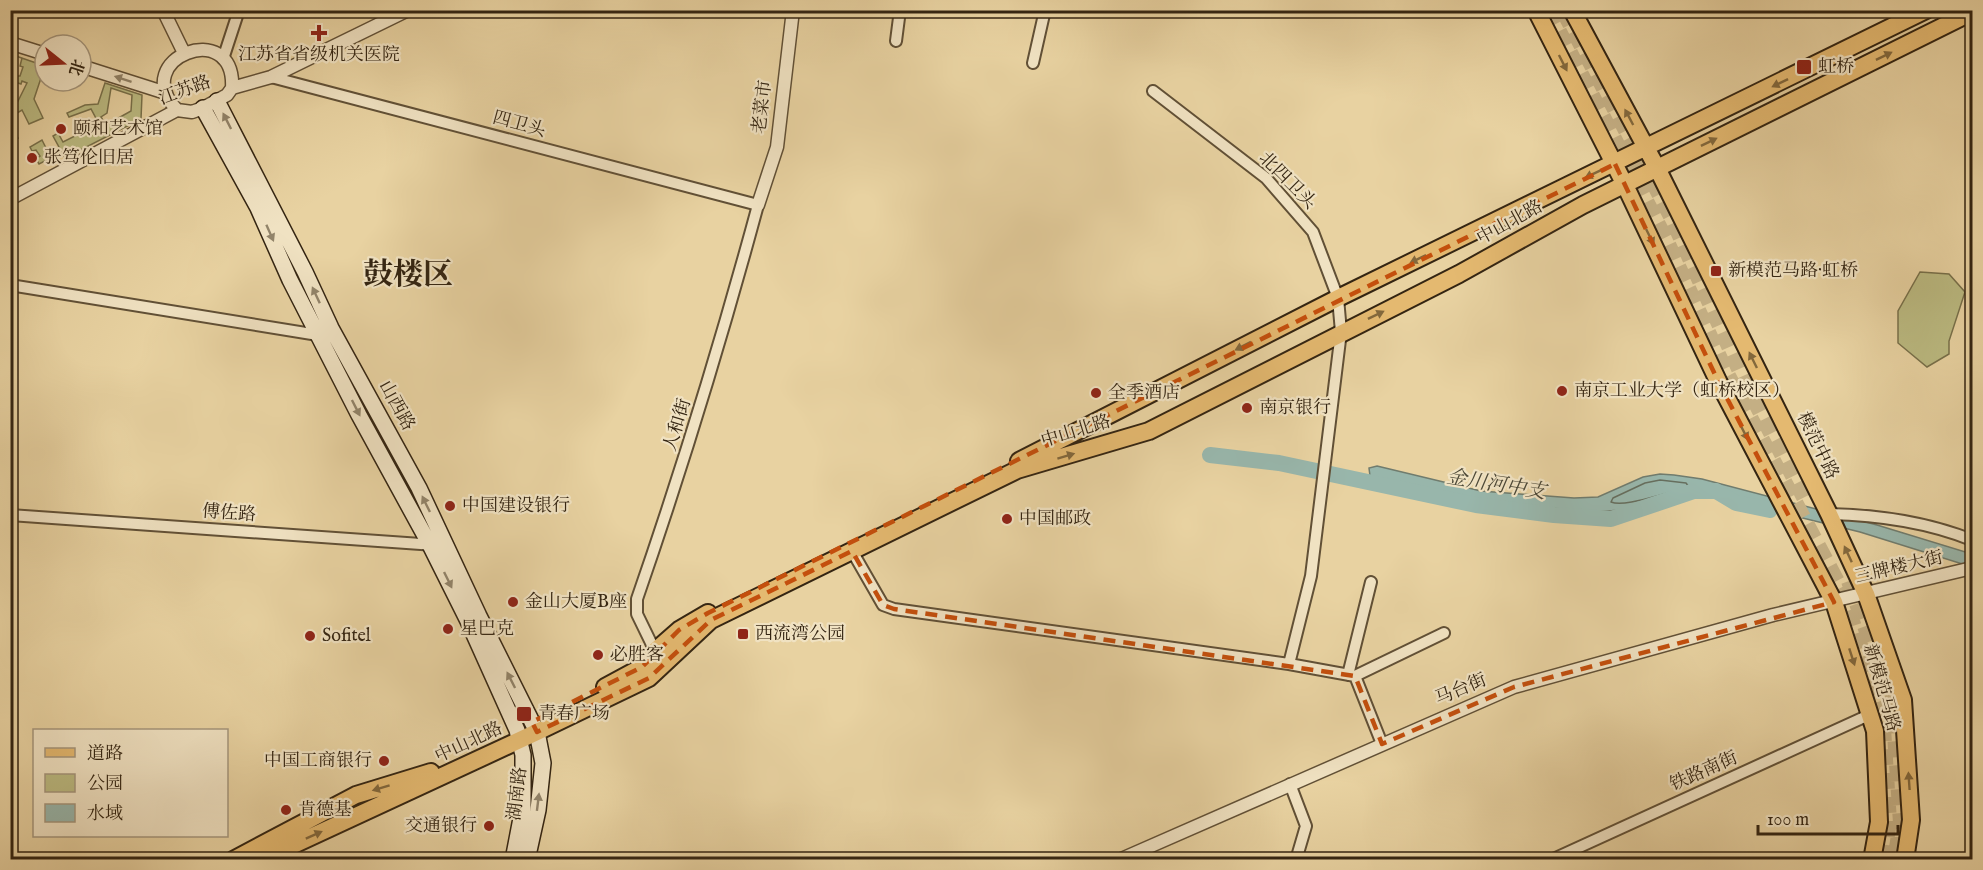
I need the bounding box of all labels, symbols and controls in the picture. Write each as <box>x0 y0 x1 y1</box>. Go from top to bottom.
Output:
marker: 江苏省省级机关医院 <box>310 24 328 42</box>
north arrow <box>33 33 93 93</box>
place label: 江苏省省级机关医院 <box>238 44 400 67</box>
one-way arrow <box>1876 51 1893 61</box>
one-way arrow <box>1558 54 1567 71</box>
text: 北 <box>63 56 87 78</box>
place label: 虹桥 <box>1818 56 1854 79</box>
marker: 虹桥 <box>1795 58 1813 76</box>
street label: 江苏路 <box>156 71 214 111</box>
one-way arrow <box>114 74 132 84</box>
one-way arrow <box>1771 78 1788 87</box>
street label: 老菜市 <box>748 79 778 135</box>
street label: 四卫头 <box>490 107 548 143</box>
one-way arrow <box>1624 108 1634 125</box>
one-way arrow <box>223 112 233 130</box>
place label: 颐和艺术馆 <box>73 118 163 141</box>
marker: 颐和艺术馆 <box>54 122 68 136</box>
one-way arrow <box>1701 138 1718 147</box>
place label: 张笃伦旧居 <box>44 147 134 170</box>
street label: 北四卫头 <box>1253 147 1321 215</box>
marker: 张笃伦旧居 <box>25 151 39 165</box>
one-way arrow <box>1585 169 1602 179</box>
street label: 中山北路 <box>1473 195 1547 251</box>
one-way arrow <box>265 225 274 242</box>
one-way arrow <box>1646 229 1655 246</box>
one-way arrow <box>1409 255 1426 264</box>
district label: 鼓楼区 <box>363 257 453 295</box>
place label: 新模范马路·虹桥 <box>1728 260 1858 283</box>
marker: 新模范马路·虹桥 <box>1709 264 1723 278</box>
one-way arrow <box>311 286 320 303</box>
one-way arrow <box>1367 310 1385 320</box>
one-way arrow <box>1235 341 1252 351</box>
one-way arrow <box>1748 352 1757 369</box>
street label: 山西路 <box>373 377 419 435</box>
place label: 南京工业大学（虹桥校区） <box>1574 380 1790 403</box>
place label: 全季酒店 <box>1108 382 1180 405</box>
marker: 南京工业大学（虹桥校区） <box>1555 384 1569 398</box>
marker: 全季酒店 <box>1089 386 1103 400</box>
street label: 人和街 <box>659 396 697 454</box>
place label: 南京银行 <box>1259 397 1331 420</box>
one-way arrow <box>351 400 361 417</box>
marker: 南京银行 <box>1240 401 1254 415</box>
street label: 模范中路 <box>1791 409 1843 483</box>
street label: 中山北路 <box>1038 410 1114 454</box>
one-way arrow <box>1740 423 1749 440</box>
one-way arrow <box>1057 451 1075 460</box>
water label: 金川河中支 <box>1445 465 1550 506</box>
place label: 中国建设银行 <box>462 495 570 518</box>
one-way arrow <box>422 496 431 513</box>
marker: 中国建设银行 <box>443 499 457 513</box>
street label: 傅佐路 <box>201 501 257 527</box>
place label: 中国邮政 <box>1019 508 1091 531</box>
marker: 中国邮政 <box>1000 512 1014 526</box>
one-way arrow <box>1842 545 1852 563</box>
street label: 三牌楼大街 <box>1853 547 1945 589</box>
one-way arrow <box>443 572 453 589</box>
place label: 金山大厦B座 <box>525 591 627 614</box>
marker: 金山大厦B座 <box>506 595 520 609</box>
place label: 星巴克 <box>460 618 514 641</box>
marker: 星巴克 <box>441 622 455 636</box>
place label: 西流湾公园 <box>755 623 845 646</box>
place label: Sofitel <box>322 625 371 648</box>
marker: 西流湾公园 <box>736 627 750 641</box>
marker: Sofitel <box>303 629 317 643</box>
street label: 新模范马路 <box>1858 642 1904 734</box>
place label: 必胜客 <box>610 644 664 667</box>
marker: 必胜客 <box>591 648 605 662</box>
one-way arrow <box>1848 648 1858 666</box>
street label: 马台街 <box>1432 669 1490 711</box>
one-way arrow <box>506 671 516 688</box>
place label: 青春广场 <box>538 703 610 726</box>
marker: 青春广场 <box>515 705 533 723</box>
street label: 中山北路 <box>432 717 506 769</box>
legend <box>33 729 228 837</box>
text: 道路 <box>87 743 123 766</box>
street label: 铁路南街 <box>1666 747 1742 797</box>
place label: 中国工商银行 <box>264 750 372 773</box>
marker: 中国工商银行 <box>377 754 391 768</box>
street label: 湖南路 <box>503 766 533 822</box>
one-way arrow <box>1904 771 1913 790</box>
text: 公园 <box>87 773 123 796</box>
one-way arrow <box>372 784 390 793</box>
one-way arrow <box>534 792 543 811</box>
scale bar <box>1758 798 1898 836</box>
place label: 肯德基 <box>298 799 352 822</box>
text: 水域 <box>87 803 123 826</box>
marker: 肯德基 <box>279 803 293 817</box>
text: 100 m <box>1767 809 1809 832</box>
place label: 交通银行 <box>405 815 477 838</box>
marker: 交通银行 <box>482 819 496 833</box>
one-way arrow <box>306 830 324 840</box>

